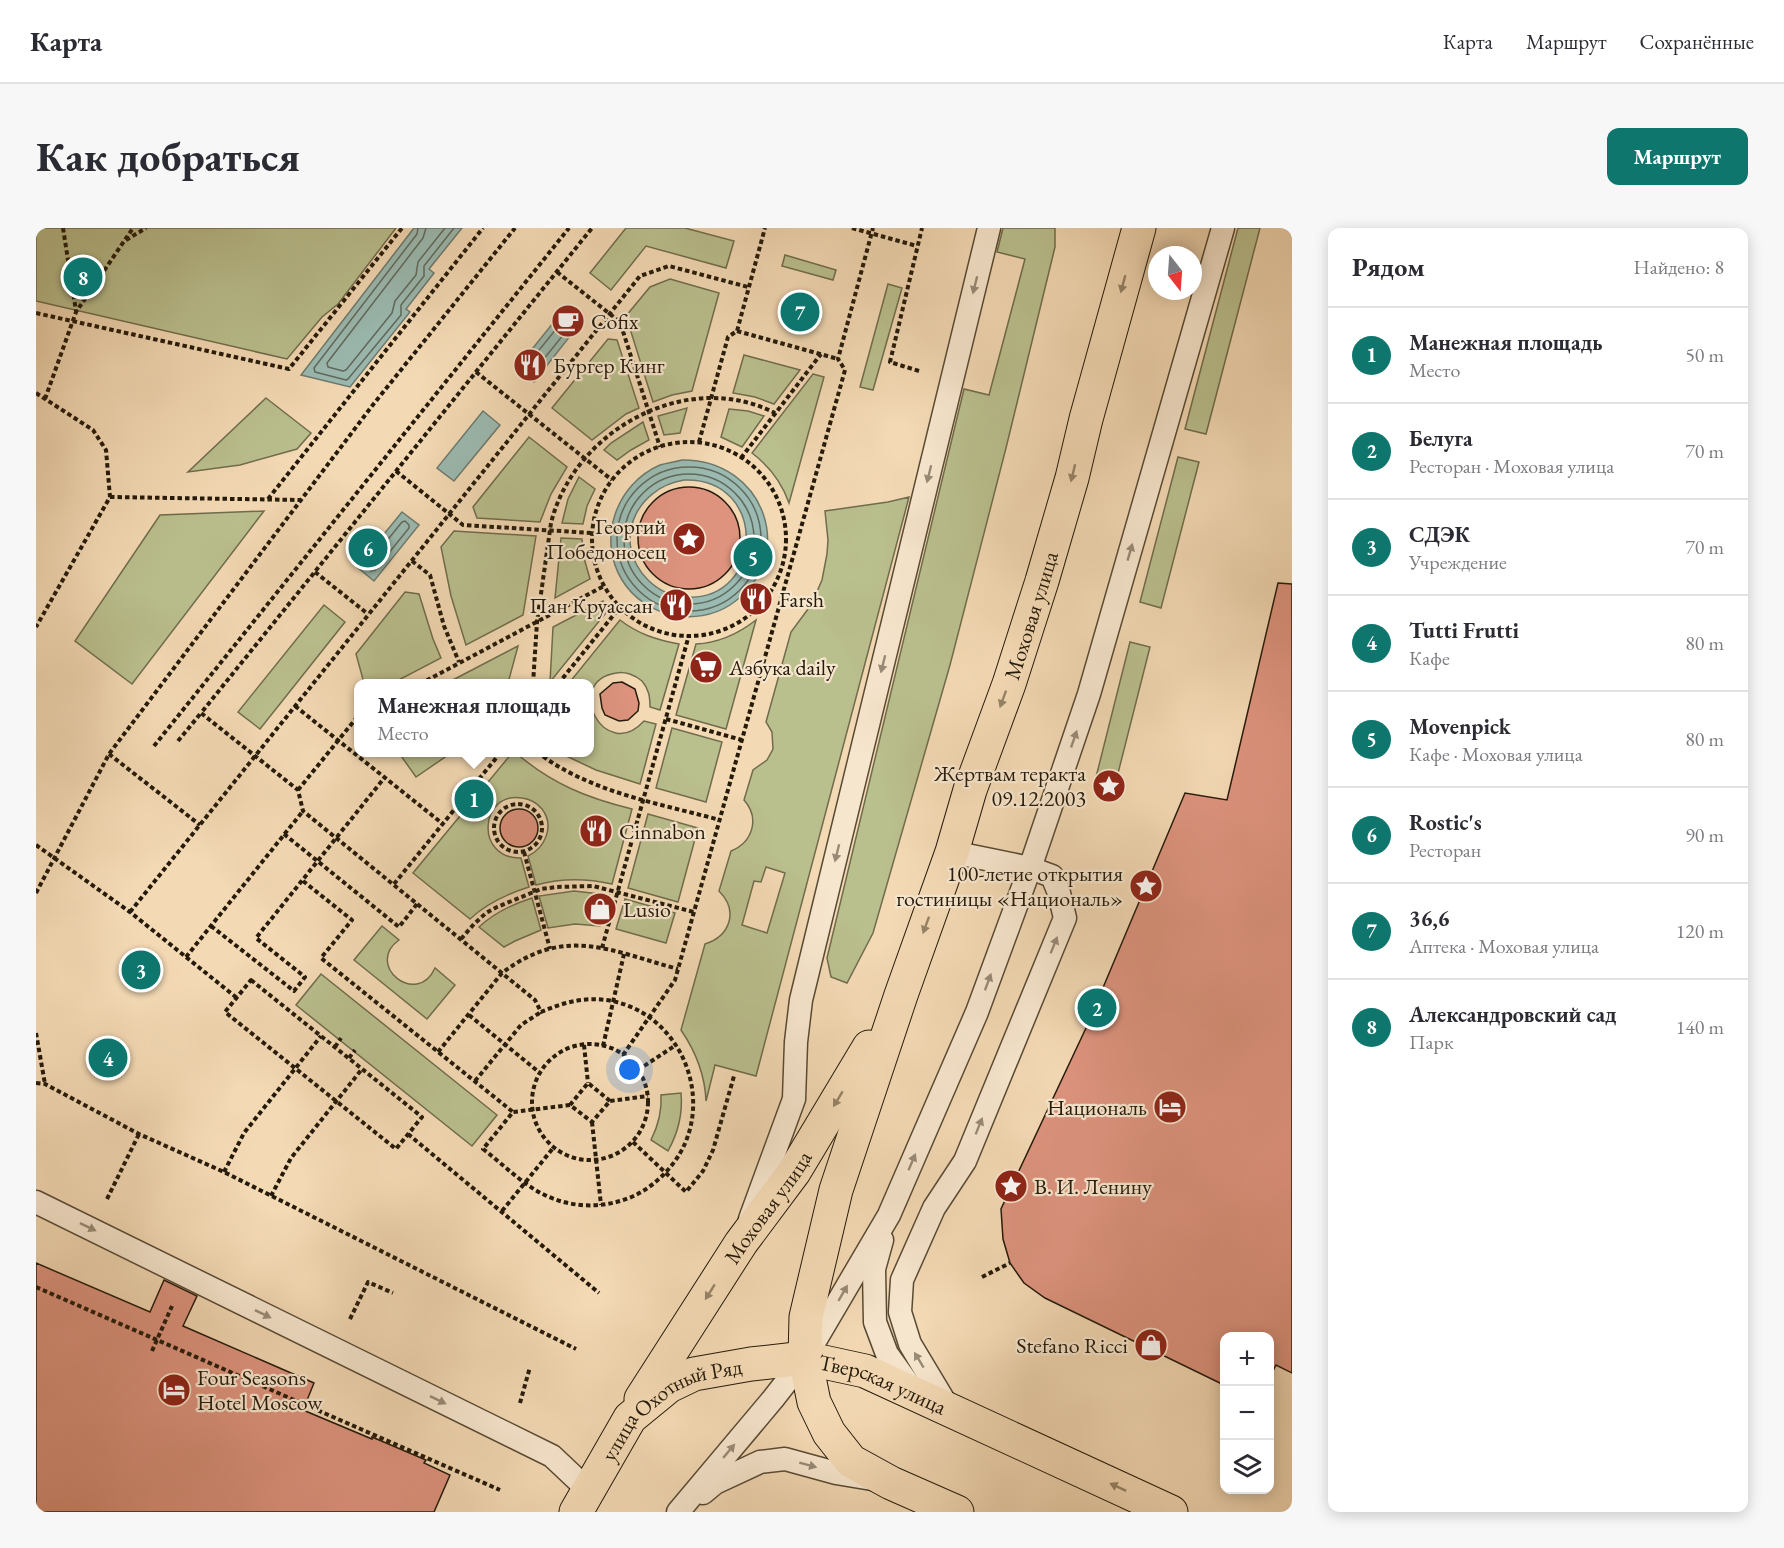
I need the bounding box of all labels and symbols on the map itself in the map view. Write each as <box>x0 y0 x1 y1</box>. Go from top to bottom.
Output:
north arrow <box>1148 246 1202 300</box>
pin: 8 <box>64 254 102 300</box>
one-way arrow <box>969 276 979 294</box>
one-way arrow <box>1118 276 1127 294</box>
pin: 7 <box>780 290 819 334</box>
cafe icon: Cofix <box>550 303 586 339</box>
place label: Cofix <box>591 307 639 336</box>
restaurant icon: Бургер Кинг <box>512 347 548 383</box>
place label: Бургер Кинг <box>553 351 665 380</box>
one-way arrow <box>1068 464 1078 482</box>
one-way arrow <box>923 465 933 484</box>
place label: Георгий Победоносец <box>546 512 667 566</box>
place icon: Георгий Победоносец <box>671 521 707 557</box>
pin: 6 <box>348 526 388 570</box>
pin: 5 <box>734 534 772 580</box>
one-way arrow <box>1126 543 1135 561</box>
street label: Моховая улица <box>997 548 1064 683</box>
restaurant icon: Farsh <box>738 581 774 617</box>
place label: Farsh <box>779 585 824 614</box>
restaurant icon: Пан Круассан <box>658 587 694 623</box>
place label: Пан Круассан <box>529 591 653 620</box>
supermarket icon: Азбука daily <box>688 649 724 685</box>
place label: Азбука daily <box>728 653 836 682</box>
one-way arrow <box>877 655 887 673</box>
one-way arrow <box>998 690 1008 708</box>
one-way arrow <box>1070 730 1079 748</box>
place label: Жертвам теракта 09.12.2003 <box>933 759 1086 813</box>
place icon: Жертвам теракта 09.12.2003 <box>1091 768 1127 804</box>
pin: 1 <box>454 776 494 822</box>
restaurant icon: Cinnabon <box>578 813 614 849</box>
place label: Cinnabon <box>619 817 706 846</box>
one-way arrow <box>831 844 841 862</box>
place label: 100-летие открытия гостиницы «Националь» <box>896 859 1123 913</box>
place icon: 100-летие открытия гостиницы «Националь» <box>1128 868 1164 904</box>
shop icon: Lusio <box>582 891 618 927</box>
place label: Lusio <box>623 895 671 924</box>
one-way arrow <box>920 916 930 934</box>
one-way arrow <box>1049 936 1059 954</box>
pin: 3 <box>122 948 160 992</box>
one-way arrow <box>983 973 993 991</box>
pin: 2 <box>1078 986 1116 1030</box>
pin: 4 <box>88 1036 128 1080</box>
your location <box>615 1055 644 1084</box>
hotel icon: Националь <box>1152 1089 1188 1125</box>
one-way arrow <box>833 1091 844 1107</box>
place label: Националь <box>1047 1093 1147 1122</box>
one-way arrow <box>974 1116 984 1134</box>
street label: Моховая улица <box>717 1145 818 1269</box>
one-way arrow <box>907 1152 917 1170</box>
place icon: В. И. Ленину <box>993 1168 1029 1204</box>
place label: В. И. Ленину <box>1034 1172 1152 1201</box>
one-way arrow <box>80 1223 97 1232</box>
one-way arrow <box>704 1284 715 1300</box>
one-way arrow <box>837 1285 848 1301</box>
one-way arrow <box>255 1309 272 1318</box>
shop icon: Stefano Ricci <box>1133 1327 1169 1363</box>
place label: Stefano Ricci <box>1016 1331 1128 1360</box>
street label: Тверская улица <box>816 1347 952 1421</box>
street label: улица Охотный Ряд <box>594 1351 744 1466</box>
one-way arrow <box>914 1352 925 1369</box>
place label: Four Seasons Hotel Moscow <box>197 1363 323 1417</box>
hotel icon: Four Seasons Hotel Moscow <box>156 1372 192 1408</box>
one-way arrow <box>430 1395 447 1404</box>
one-way arrow <box>723 1443 736 1459</box>
one-way arrow <box>799 1461 817 1470</box>
one-way arrow <box>1109 1483 1126 1492</box>

